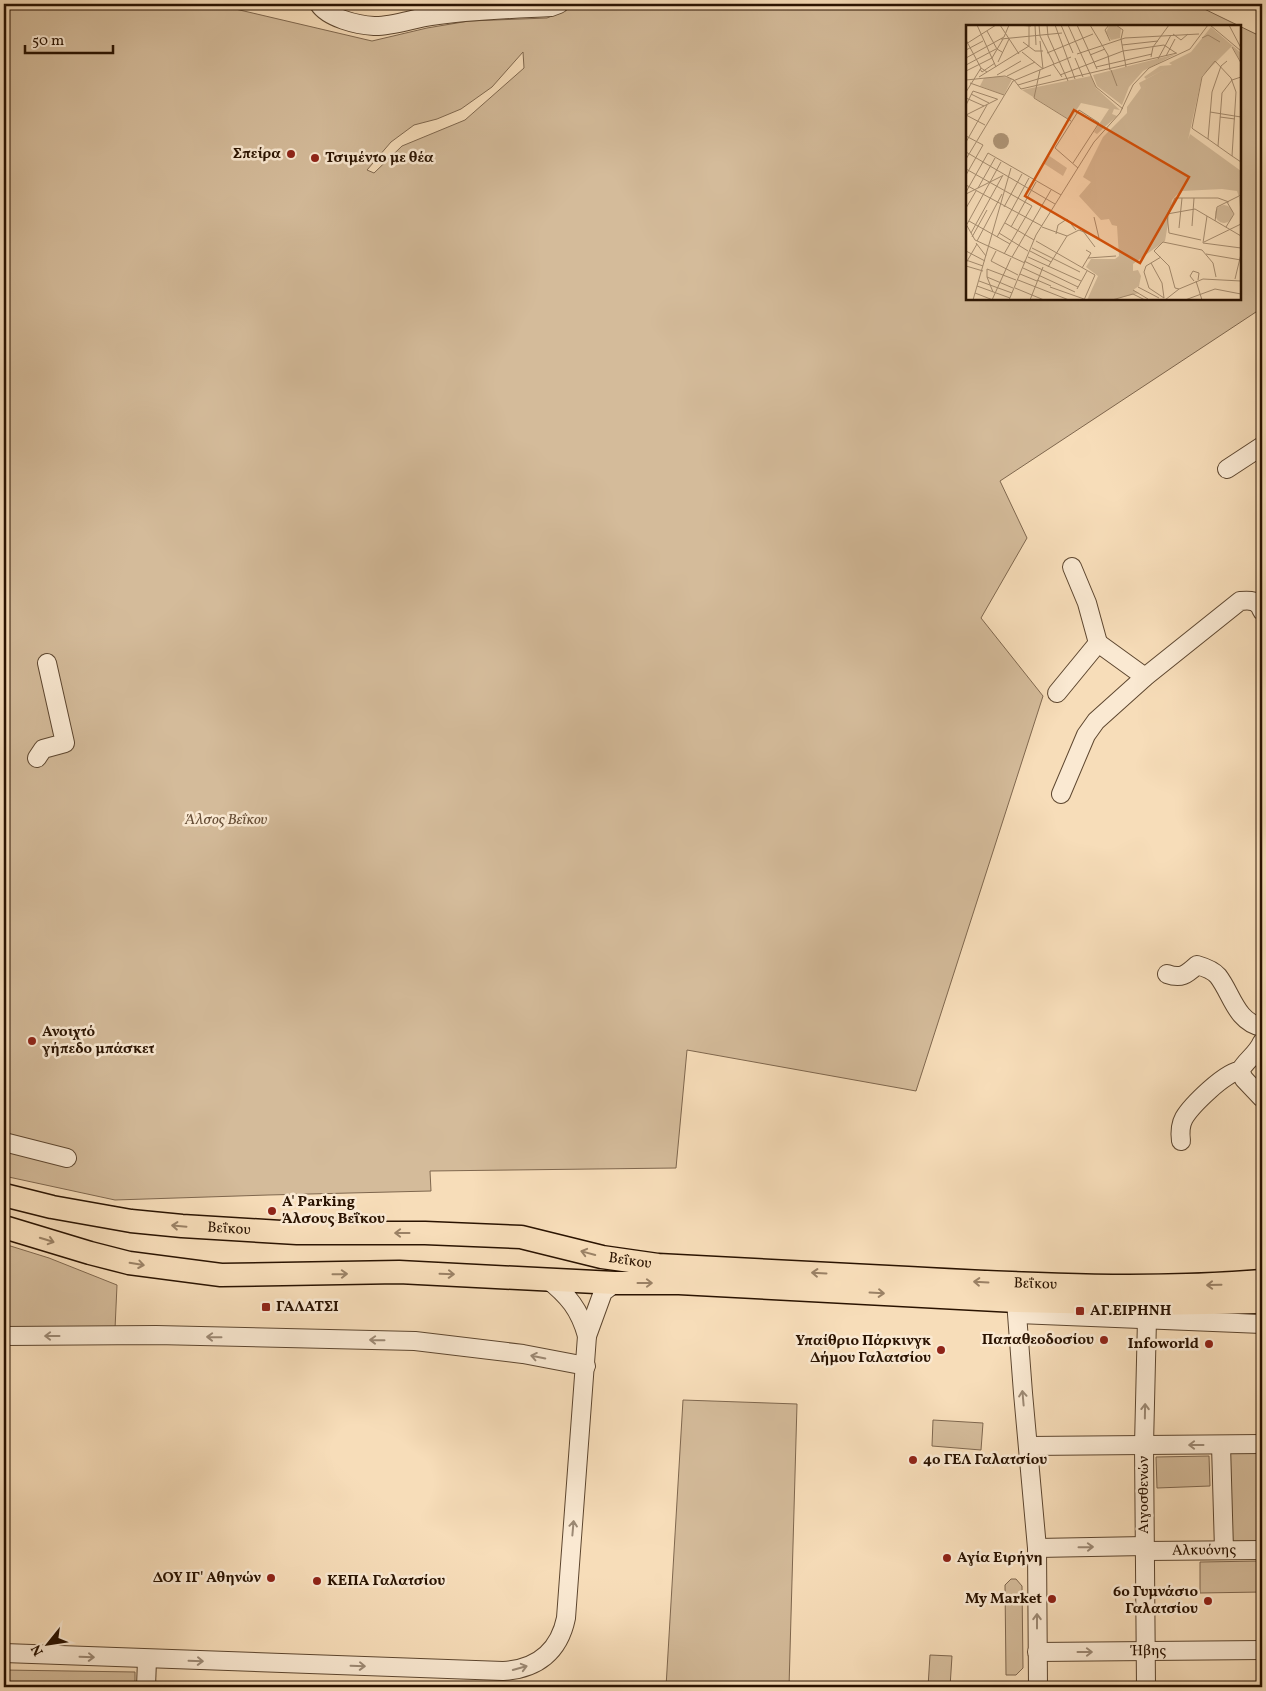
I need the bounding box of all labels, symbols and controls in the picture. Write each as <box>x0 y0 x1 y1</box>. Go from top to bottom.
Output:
scale bar <box>25 22 112 54</box>
inset map <box>966 25 1241 300</box>
text: 50 m <box>32 31 64 52</box>
place label: Σπείρα <box>233 144 281 165</box>
marker: Σπείρα <box>285 148 297 160</box>
place label: Τσιμέντο με θέα <box>325 148 434 169</box>
marker: Τσιμέντο με θέα <box>309 152 321 164</box>
park label: Άλσος Βεΐκου <box>184 810 268 831</box>
place label: Ανοιχτό γήπεδο μπάσκετ <box>42 1022 155 1060</box>
marker: Ανοιχτό γήπεδο μπάσκετ <box>26 1035 38 1047</box>
place label: Α' Parking Άλσους Βεΐκου <box>282 1192 385 1230</box>
marker: Α' Parking Άλσους Βεΐκου <box>266 1205 278 1217</box>
street label: Βεΐκου <box>207 1217 251 1241</box>
one-way arrow <box>171 1221 187 1231</box>
one-way arrow <box>394 1228 410 1238</box>
one-way arrow <box>38 1235 54 1245</box>
one-way arrow <box>580 1248 596 1257</box>
street label: Βεΐκου <box>607 1248 653 1274</box>
one-way arrow <box>129 1259 145 1269</box>
one-way arrow <box>332 1269 348 1279</box>
one-way arrow <box>811 1269 827 1278</box>
one-way arrow <box>439 1270 455 1279</box>
street label: Βεΐκου <box>1013 1273 1057 1295</box>
one-way arrow <box>973 1277 989 1286</box>
one-way arrow <box>636 1278 652 1288</box>
one-way arrow <box>1206 1280 1222 1289</box>
one-way arrow <box>869 1289 885 1298</box>
place label: ΓΑΛΑΤΣΙ <box>276 1297 339 1318</box>
marker: ΓΑΛΑΤΣΙ <box>260 1301 272 1313</box>
place label: ΑΓ.ΕΙΡΗΝΗ <box>1090 1301 1172 1322</box>
marker: ΑΓ.ΕΙΡΗΝΗ <box>1074 1305 1086 1317</box>
place label: Παπαθεοδοσίου <box>982 1330 1094 1351</box>
one-way arrow <box>44 1331 60 1341</box>
place label: Υπαίθριο Πάρκινγκ Δήμου Γαλατσίου <box>795 1331 931 1369</box>
one-way arrow <box>206 1332 222 1342</box>
marker: Παπαθεοδοσίου <box>1098 1334 1110 1346</box>
place label: Infoworld <box>1128 1334 1199 1355</box>
one-way arrow <box>369 1335 385 1345</box>
marker: Infoworld <box>1203 1338 1215 1350</box>
marker: Υπαίθριο Πάρκινγκ Δήμου Γαλατσίου <box>935 1344 947 1356</box>
one-way arrow <box>530 1352 546 1362</box>
one-way arrow <box>1018 1390 1028 1406</box>
one-way arrow <box>1140 1403 1150 1420</box>
one-way arrow <box>1188 1440 1204 1450</box>
place label: 4ο ΓΕΛ Γαλατσίου <box>923 1450 1047 1471</box>
marker: 4ο ΓΕΛ Γαλατσίου <box>907 1454 919 1466</box>
street label: Αιγοσθενών <box>1134 1456 1155 1534</box>
one-way arrow <box>569 1521 578 1537</box>
street label: Αλκυόνης <box>1172 1540 1236 1561</box>
one-way arrow <box>1077 1542 1093 1552</box>
place label: Αγία Ειρήνη <box>957 1548 1043 1569</box>
marker: Αγία Ειρήνη <box>941 1552 953 1564</box>
place label: ΔΟΥ ΙΓ' Αθηνών <box>153 1568 261 1589</box>
place label: ΚΕΠΑ Γαλατσίου <box>327 1571 445 1592</box>
marker: ΔΟΥ ΙΓ' Αθηνών <box>265 1572 277 1584</box>
marker: ΚΕΠΑ Γαλατσίου <box>311 1575 323 1587</box>
place label: 6ο Γυμνάσιο Γαλατσίου <box>1113 1582 1198 1620</box>
place label: My Market <box>965 1589 1042 1610</box>
marker: My Market <box>1046 1593 1058 1605</box>
marker: 6ο Γυμνάσιο Γαλατσίου <box>1202 1595 1214 1607</box>
one-way arrow <box>1032 1613 1042 1630</box>
north arrow <box>22 1618 72 1668</box>
street label: Ήβης <box>1130 1640 1167 1662</box>
text: N <box>27 1641 49 1659</box>
one-way arrow <box>1077 1647 1093 1657</box>
one-way arrow <box>79 1652 95 1662</box>
one-way arrow <box>188 1656 204 1666</box>
one-way arrow <box>350 1661 366 1671</box>
one-way arrow <box>512 1663 528 1672</box>

